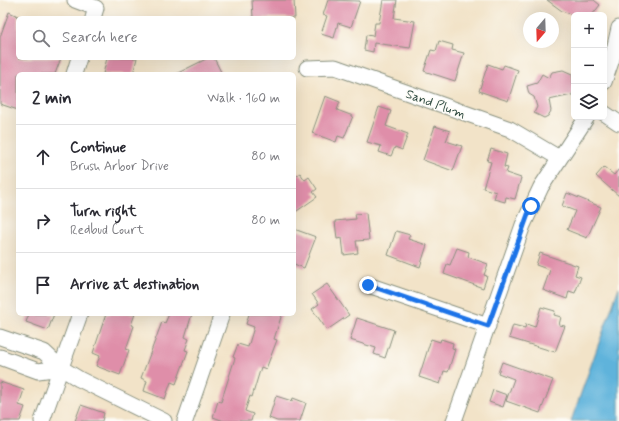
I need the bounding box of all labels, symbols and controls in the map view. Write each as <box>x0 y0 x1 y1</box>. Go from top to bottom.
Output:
north arrow <box>523 12 559 48</box>
map controls <box>571 12 607 120</box>
button: + <box>571 12 607 48</box>
search box <box>16 16 296 60</box>
icon: search <box>30 27 52 49</box>
text: Search here <box>62 28 138 48</box>
button: − <box>571 48 607 84</box>
button: layers <box>571 84 607 120</box>
street label: Sand Plum <box>403 86 468 123</box>
text: 2 min <box>32 87 72 109</box>
text: Walk · 160 m <box>207 90 280 107</box>
text: Continue <box>70 138 126 158</box>
icon: ahead <box>32 146 54 168</box>
text: 80 m <box>251 148 280 165</box>
text: Brush Arbor Drive <box>70 158 169 175</box>
route start <box>522 197 540 215</box>
text: Turn right <box>70 202 137 222</box>
icon: right <box>32 210 54 232</box>
text: 80 m <box>251 212 280 229</box>
text: Redbud Court <box>70 222 144 239</box>
icon: arrive <box>32 274 54 296</box>
text: Arrive at destination <box>70 275 199 295</box>
route end <box>359 276 377 294</box>

